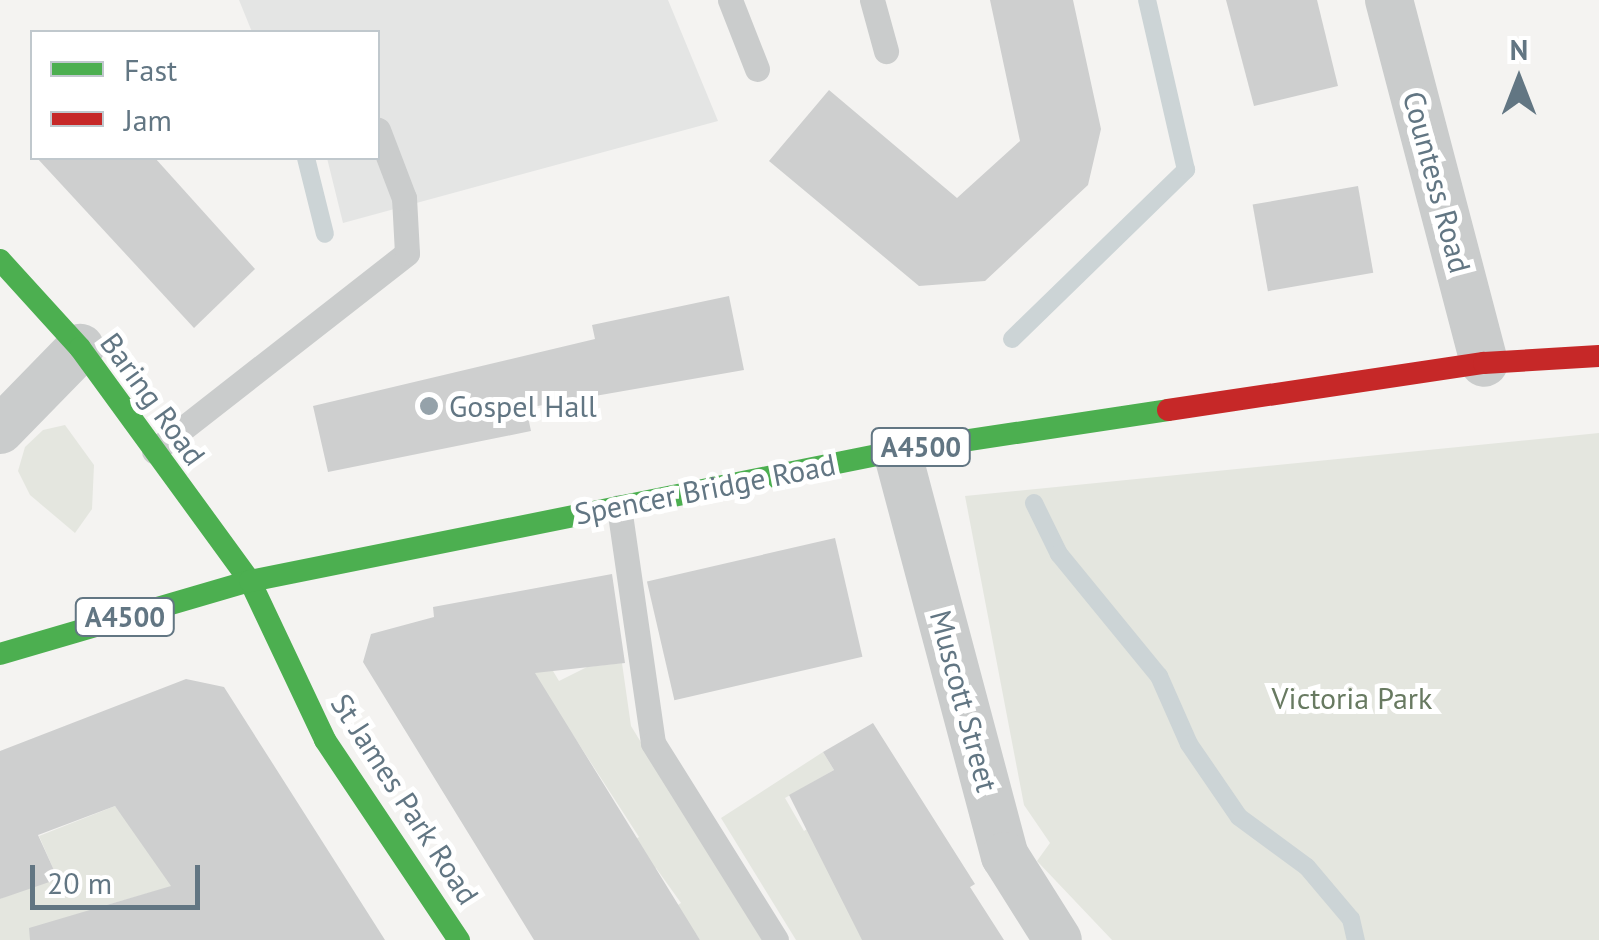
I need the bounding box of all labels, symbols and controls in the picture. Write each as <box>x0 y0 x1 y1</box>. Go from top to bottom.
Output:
legend <box>30 30 380 160</box>
north arrow <box>1469 30 1569 130</box>
text: N <box>1510 31 1528 68</box>
text: Fast <box>124 50 177 89</box>
street label: Countess Road <box>1395 87 1479 277</box>
text: Jam <box>124 100 172 139</box>
street label: Baring Road <box>93 326 213 472</box>
place label: Gospel Hall <box>449 388 597 424</box>
marker: Gospel Hall <box>418 395 440 417</box>
road number: A4500 <box>868 424 974 470</box>
street label: Spencer Bridge Road <box>572 446 838 532</box>
road number: A4500 <box>72 594 178 640</box>
street label: Muscott Street <box>922 606 1006 796</box>
park label: Victoria Park <box>1272 680 1432 716</box>
street label: St James Park Road <box>323 687 487 911</box>
scale bar <box>35 845 205 907</box>
text: 20 m <box>47 863 112 902</box>

